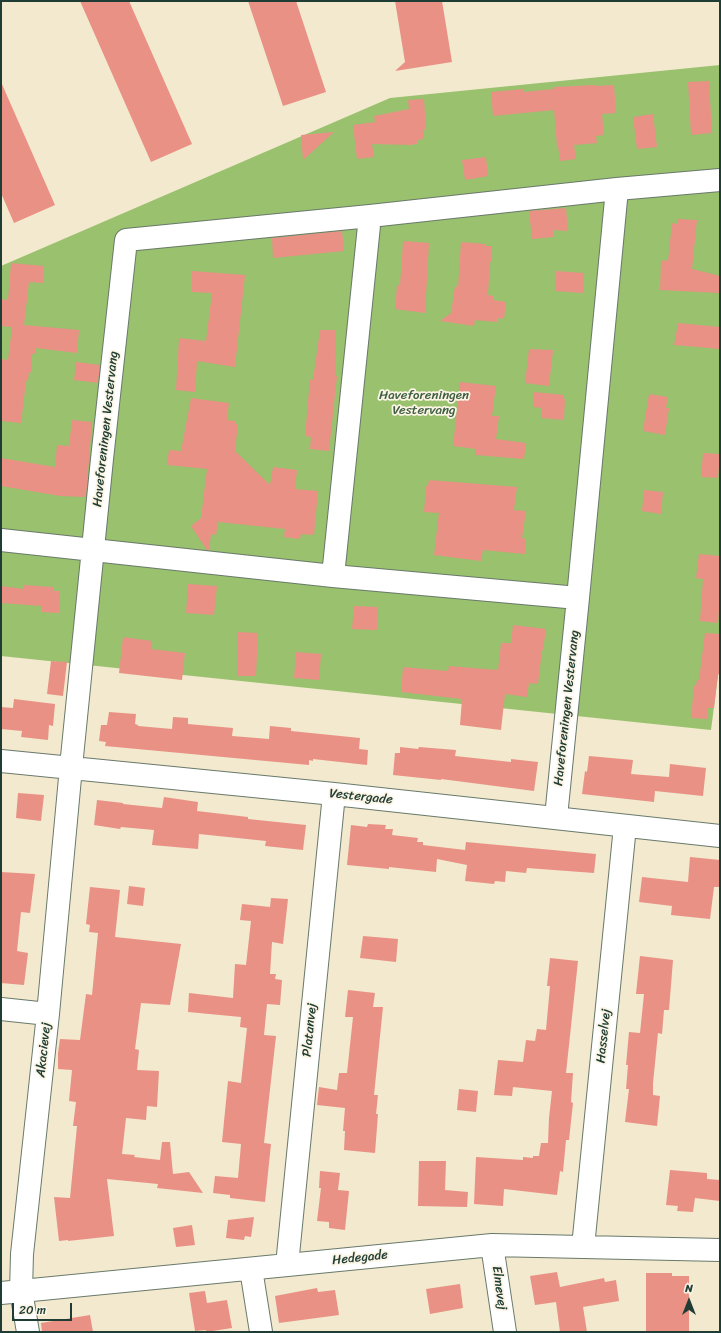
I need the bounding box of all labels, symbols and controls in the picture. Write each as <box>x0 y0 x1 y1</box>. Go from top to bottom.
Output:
street label: Haveforeningen Vestervang <box>90 350 122 508</box>
park label: Haveforeningen Vestervang <box>379 388 469 419</box>
street label: Haveforeningen Vestervang <box>551 629 583 787</box>
street label: Vestergade <box>329 786 393 808</box>
street label: Platanvej <box>299 1002 321 1058</box>
street label: Hasselvej <box>593 1008 615 1064</box>
street label: Akacievej <box>33 1022 55 1078</box>
street label: Hedegade <box>331 1247 389 1269</box>
street label: Elmevej <box>488 1265 510 1311</box>
text: N <box>685 1279 693 1298</box>
north arrow <box>669 1281 709 1321</box>
scale bar <box>14 1295 74 1321</box>
text: 20 m <box>19 1299 46 1321</box>

